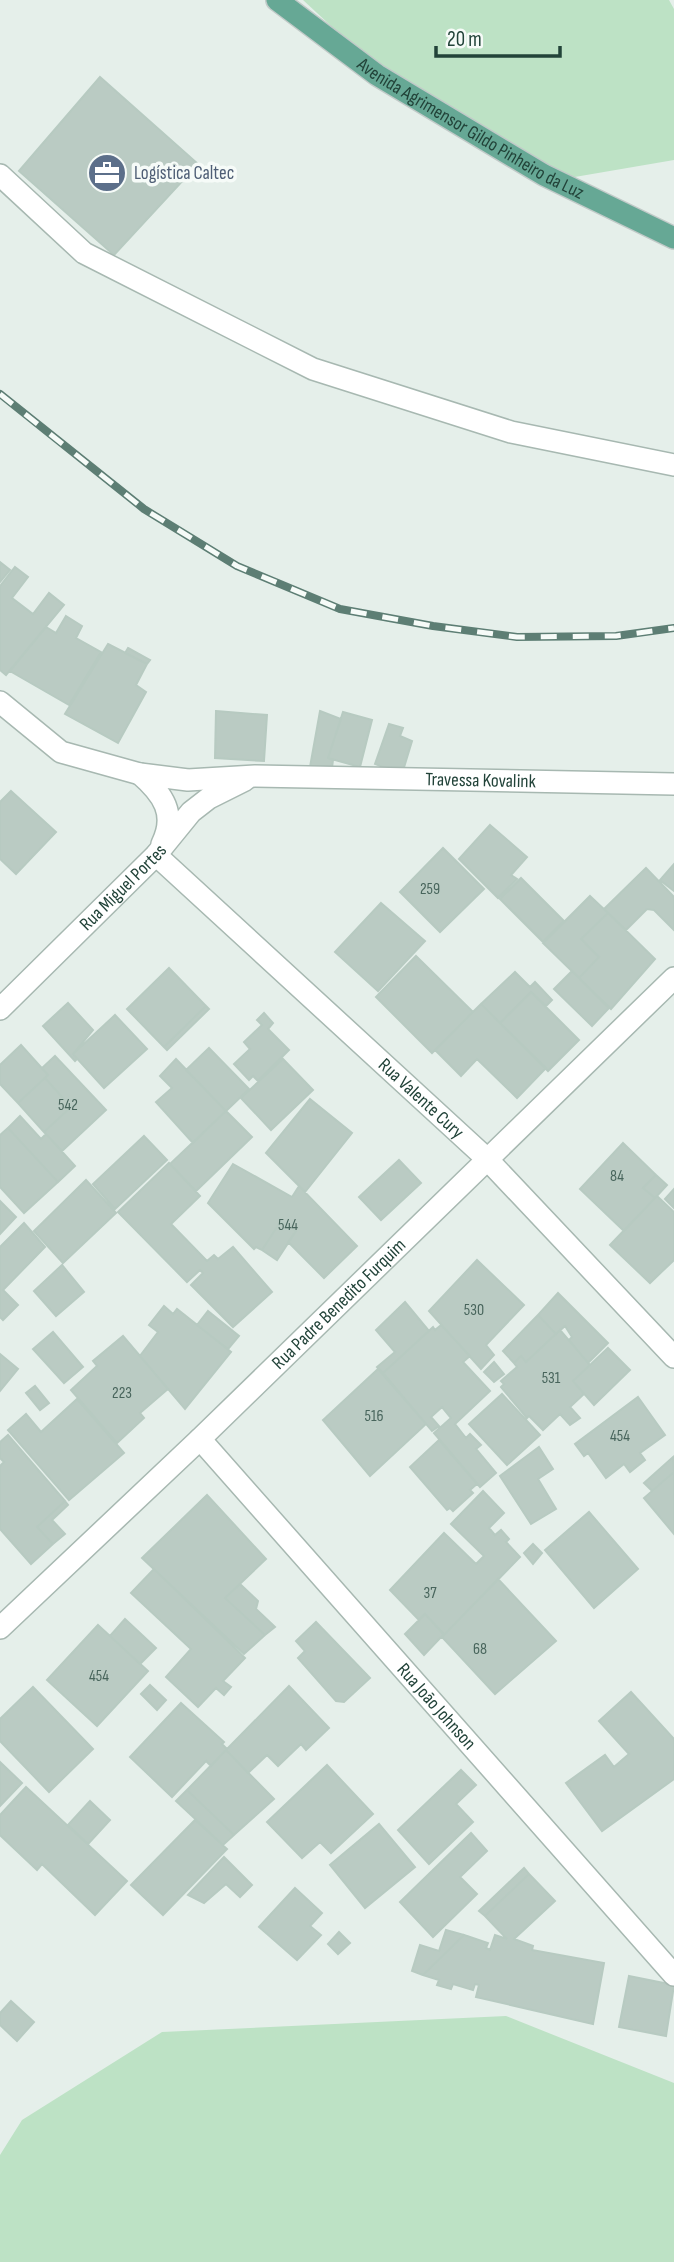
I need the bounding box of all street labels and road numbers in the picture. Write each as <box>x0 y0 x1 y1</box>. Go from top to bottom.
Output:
street label: Avenida Agrimensor Gildo Pinheiro da Luz <box>352 52 588 204</box>
street label: Travessa Kovalink <box>425 768 537 793</box>
street label: Rua Miguel Portes <box>75 839 172 935</box>
street label: Rua Valente Cury <box>374 1053 469 1144</box>
street label: Rua Padre Benedito Furquim <box>267 1234 411 1374</box>
street label: Rua João Johnson <box>392 1658 481 1755</box>

